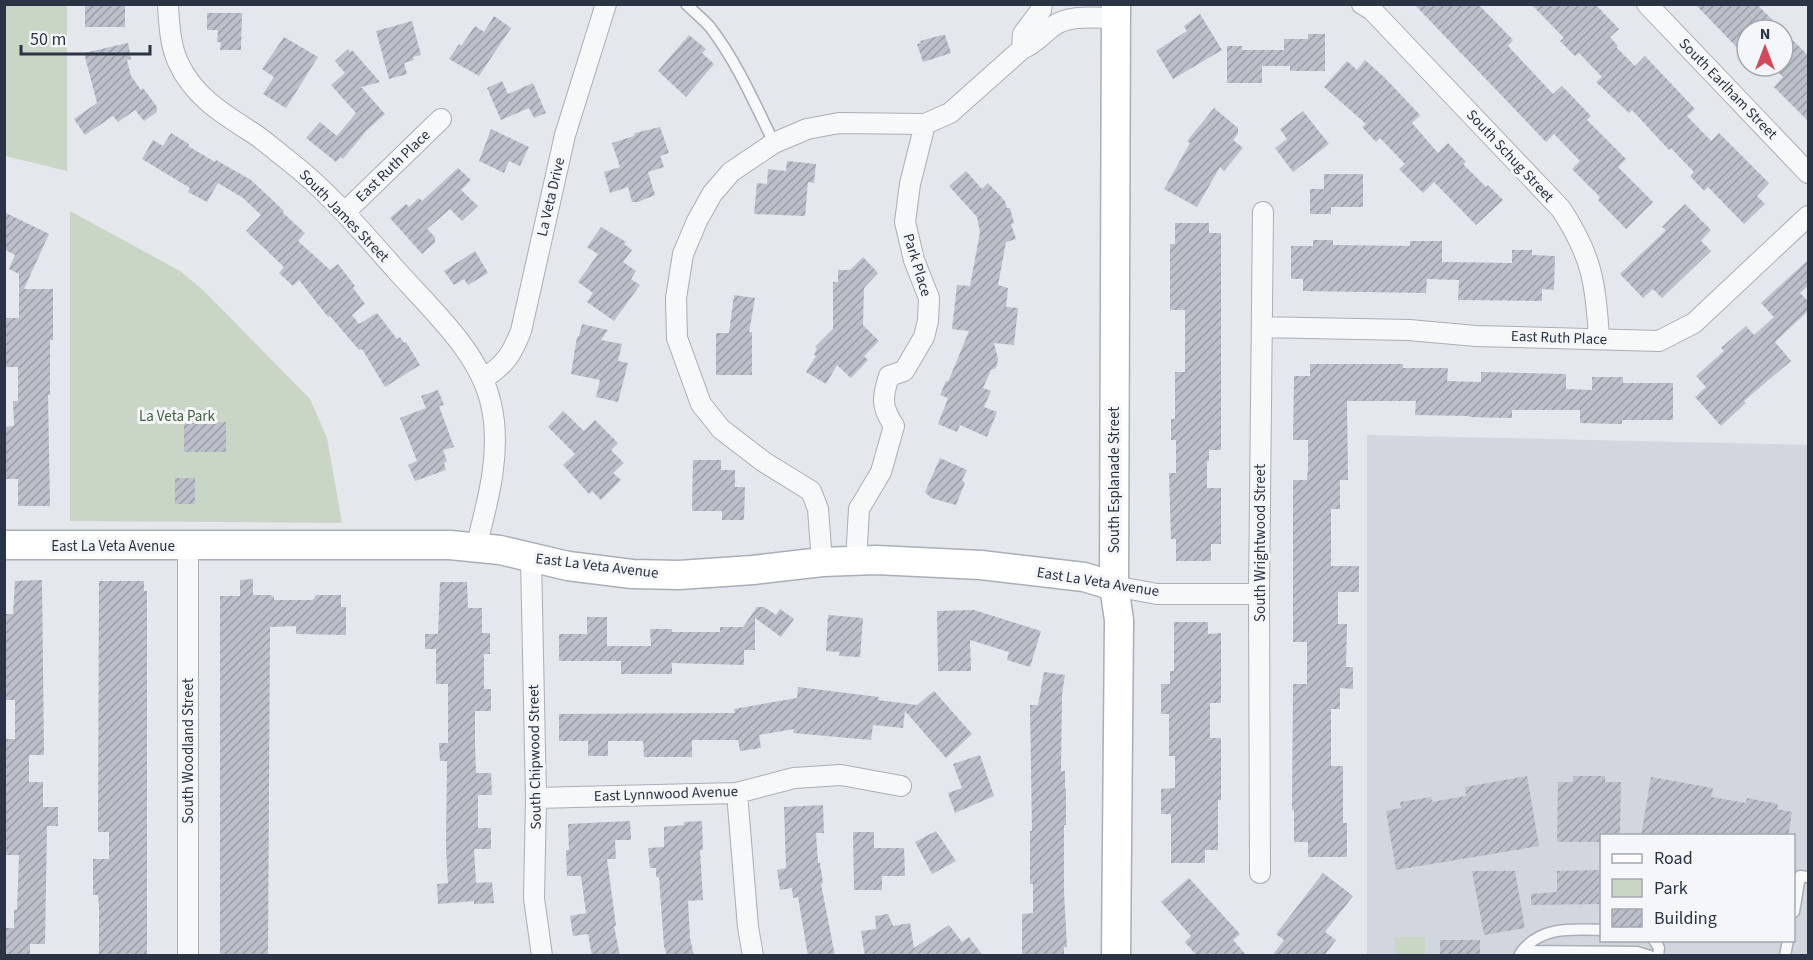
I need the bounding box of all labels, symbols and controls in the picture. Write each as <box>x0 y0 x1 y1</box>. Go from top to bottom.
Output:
scale bar <box>21 18 150 56</box>
north arrow <box>1735 18 1795 78</box>
text: N <box>1760 23 1770 45</box>
text: 50 m <box>30 27 66 52</box>
street label: South Earlham Street <box>1674 34 1782 144</box>
street label: South Schug Street <box>1461 105 1559 207</box>
street label: East Ruth Place <box>351 125 435 207</box>
street label: La Veta Drive <box>532 155 570 239</box>
street label: South James Street <box>294 165 394 267</box>
street label: Park Place <box>897 231 937 299</box>
street label: East Ruth Place <box>1511 326 1607 350</box>
park label: La Veta Park <box>139 406 216 427</box>
street label: South Esplanade Street <box>1104 407 1125 553</box>
street label: South Wrightwood Street <box>1250 464 1271 622</box>
street label: East La Veta Avenue <box>51 536 175 557</box>
street label: East La Veta Avenue <box>534 548 660 584</box>
street label: East La Veta Avenue <box>1035 562 1161 602</box>
street label: South Woodland Street <box>178 678 199 824</box>
street label: South Chipwood Street <box>523 684 547 830</box>
street label: East Lynnwood Avenue <box>594 781 738 807</box>
legend <box>1600 834 1795 942</box>
text: Road <box>1654 846 1693 871</box>
text: Park <box>1654 876 1688 901</box>
text: Building <box>1654 906 1717 931</box>

